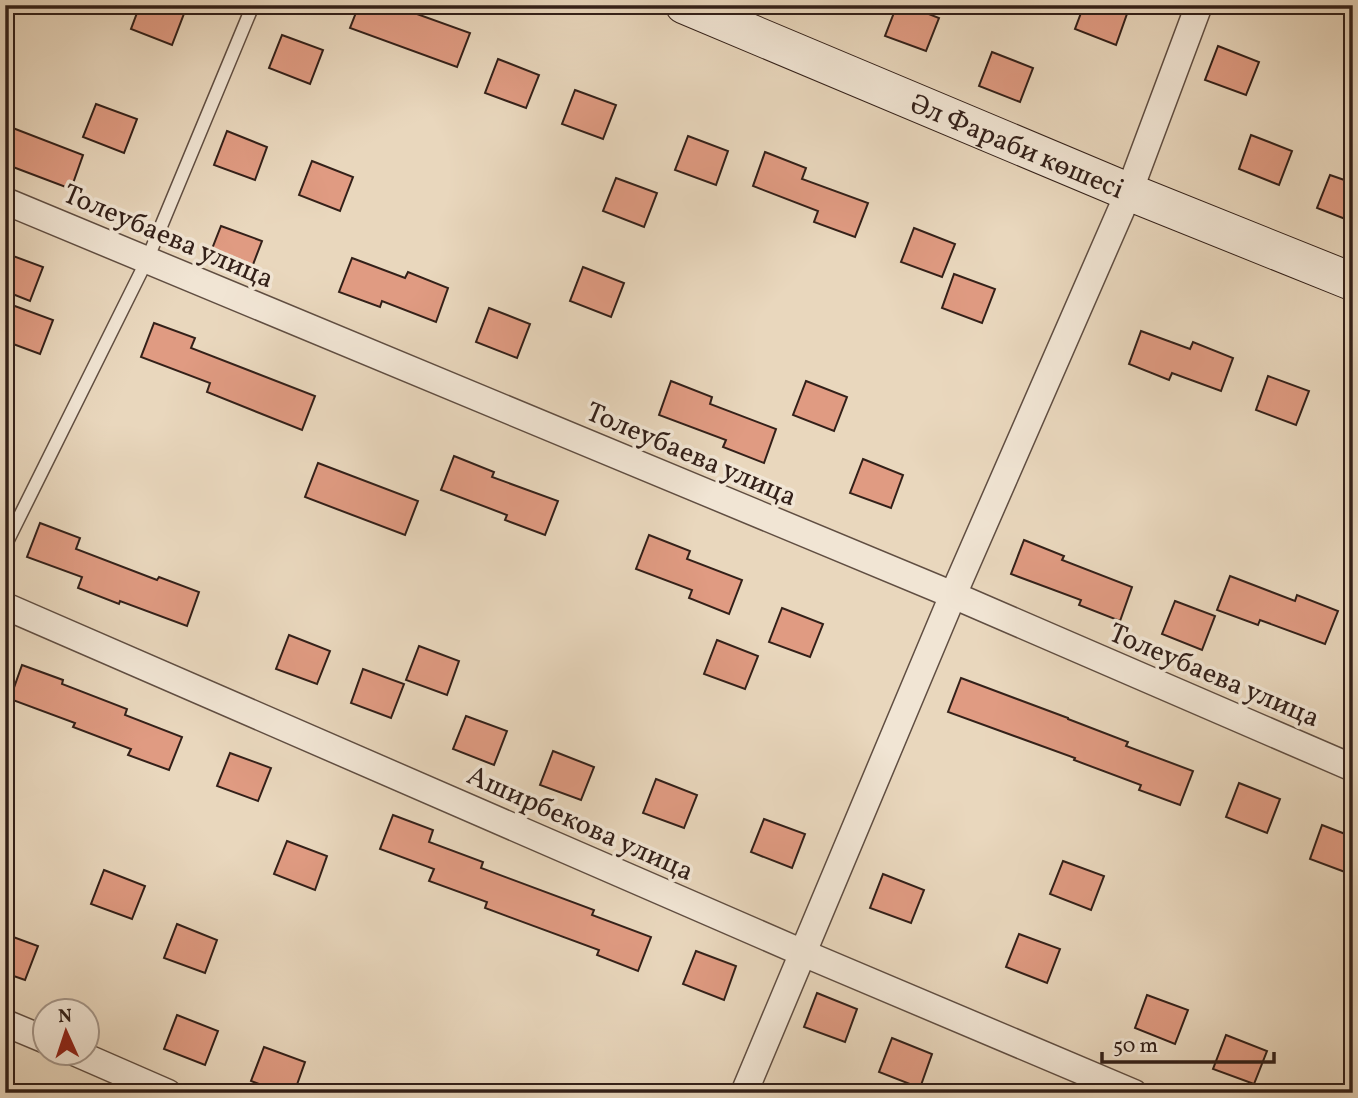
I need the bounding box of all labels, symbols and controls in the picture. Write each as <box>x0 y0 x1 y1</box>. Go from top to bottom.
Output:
street label: Әл Фараби көшесі <box>904 85 1130 210</box>
street label: Толеубаева улица <box>57 175 279 299</box>
street label: Толеубаева улица <box>580 393 802 517</box>
street label: Толеубаева улица <box>1103 614 1325 738</box>
street label: Аширбекова улица <box>460 757 700 892</box>
north arrow <box>32 996 102 1066</box>
text: N <box>58 1004 73 1030</box>
scale bar <box>1102 1021 1274 1065</box>
text: 50 m <box>1113 1032 1158 1061</box>

